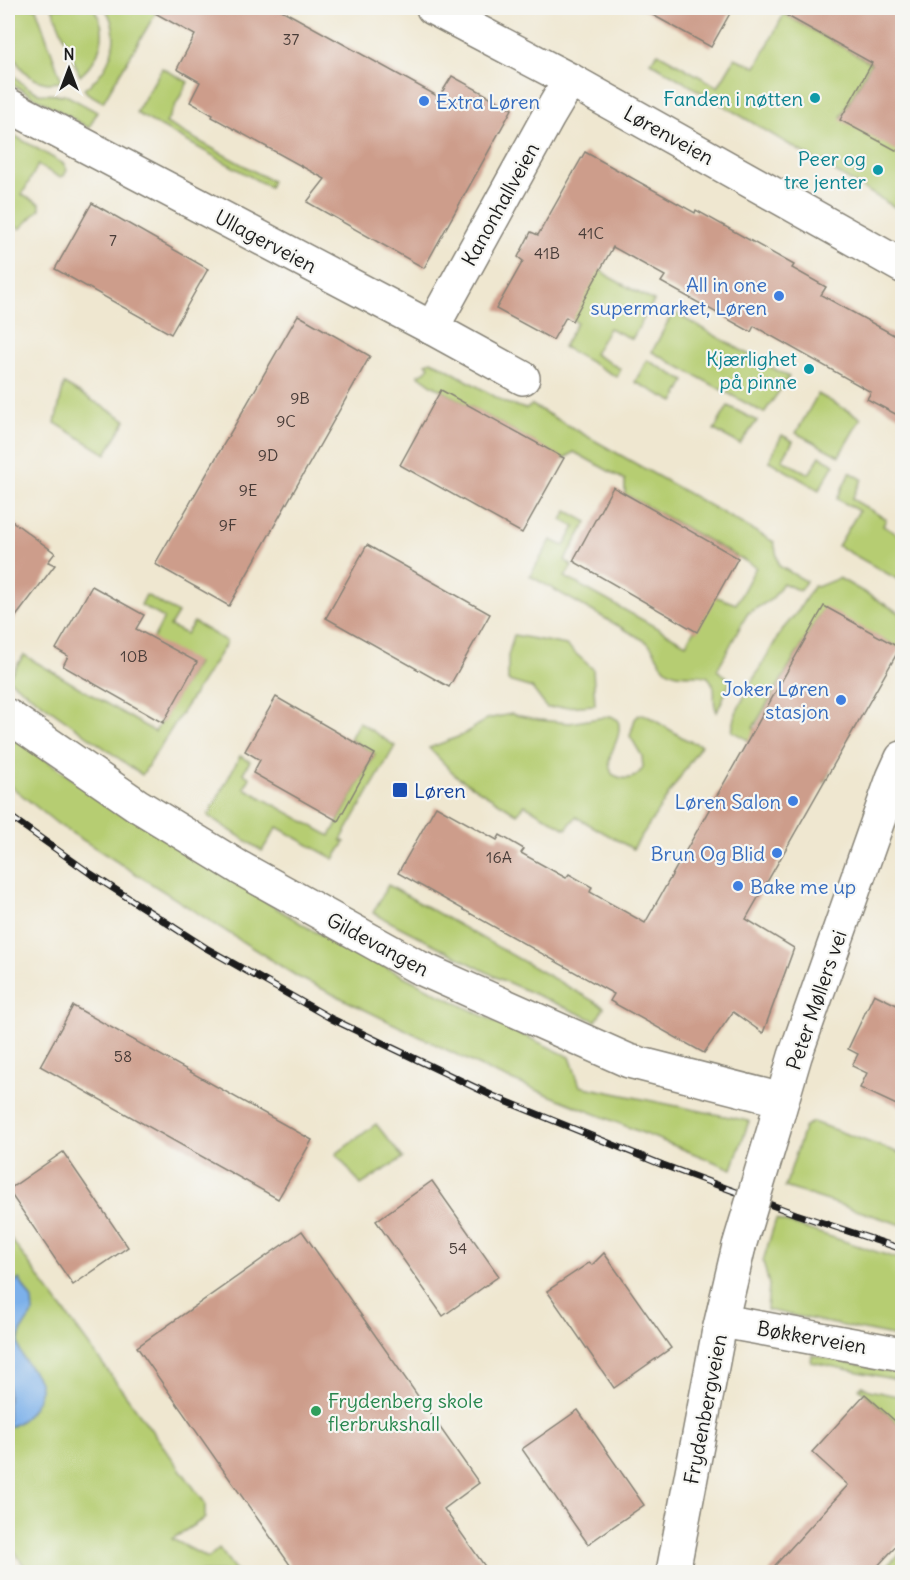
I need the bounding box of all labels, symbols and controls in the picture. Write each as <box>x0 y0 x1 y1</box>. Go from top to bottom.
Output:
house number: 37 <box>283 29 300 49</box>
north arrow <box>39 39 99 99</box>
text: N <box>63 44 75 64</box>
place label: Fanden i nøtten <box>663 86 803 111</box>
place label: Extra Løren <box>436 89 540 114</box>
marker: Fanden i nøtten <box>808 91 822 105</box>
marker: Extra Løren <box>417 94 431 108</box>
street label: Lørenveien <box>620 100 718 170</box>
street label: Kanonhallveien <box>456 138 544 270</box>
place label: Peer og tre jenter <box>784 146 866 194</box>
marker: Peer og tre jenter <box>871 163 885 177</box>
street label: Ullagerveien <box>211 204 321 278</box>
house number: 41C <box>578 223 604 243</box>
house number: 7 <box>109 230 117 250</box>
house number: 41B <box>534 243 560 263</box>
place label: All in one supermarket, Løren <box>590 272 767 320</box>
marker: All in one supermarket, Løren <box>772 289 786 303</box>
place label: Kjærlighet på pinne <box>706 346 797 394</box>
marker: Kjærlighet på pinne <box>802 362 816 376</box>
house number: 9B <box>290 388 310 408</box>
house number: 9C <box>276 411 296 431</box>
house number: 9D <box>258 445 278 465</box>
house number: 9E <box>239 480 257 500</box>
house number: 9F <box>219 515 237 535</box>
house number: 10B <box>120 646 148 666</box>
place label: Joker Løren stasjon <box>722 676 829 724</box>
marker: Joker Løren stasjon <box>834 693 848 707</box>
place label: Løren <box>414 778 466 803</box>
marker: Løren <box>391 781 409 799</box>
place label: Løren Salon <box>675 789 781 814</box>
marker: Løren Salon <box>786 794 800 808</box>
place label: Brun Og Blid <box>651 841 765 866</box>
marker: Brun Og Blid <box>770 846 784 860</box>
house number: 16A <box>486 847 512 867</box>
place label: Bake me up <box>750 874 856 899</box>
marker: Bake me up <box>731 879 745 893</box>
street label: Gildevangen <box>323 907 433 981</box>
street label: Peter Møllers vei <box>780 927 852 1073</box>
house number: 58 <box>114 1046 132 1066</box>
house number: 54 <box>449 1238 467 1258</box>
street label: Bøkkerveien <box>755 1315 869 1359</box>
street label: Frydenbergveien <box>678 1332 732 1486</box>
place label: Frydenberg skole flerbrukshall <box>328 1388 483 1436</box>
marker: Frydenberg skole flerbrukshall <box>309 1404 323 1418</box>

